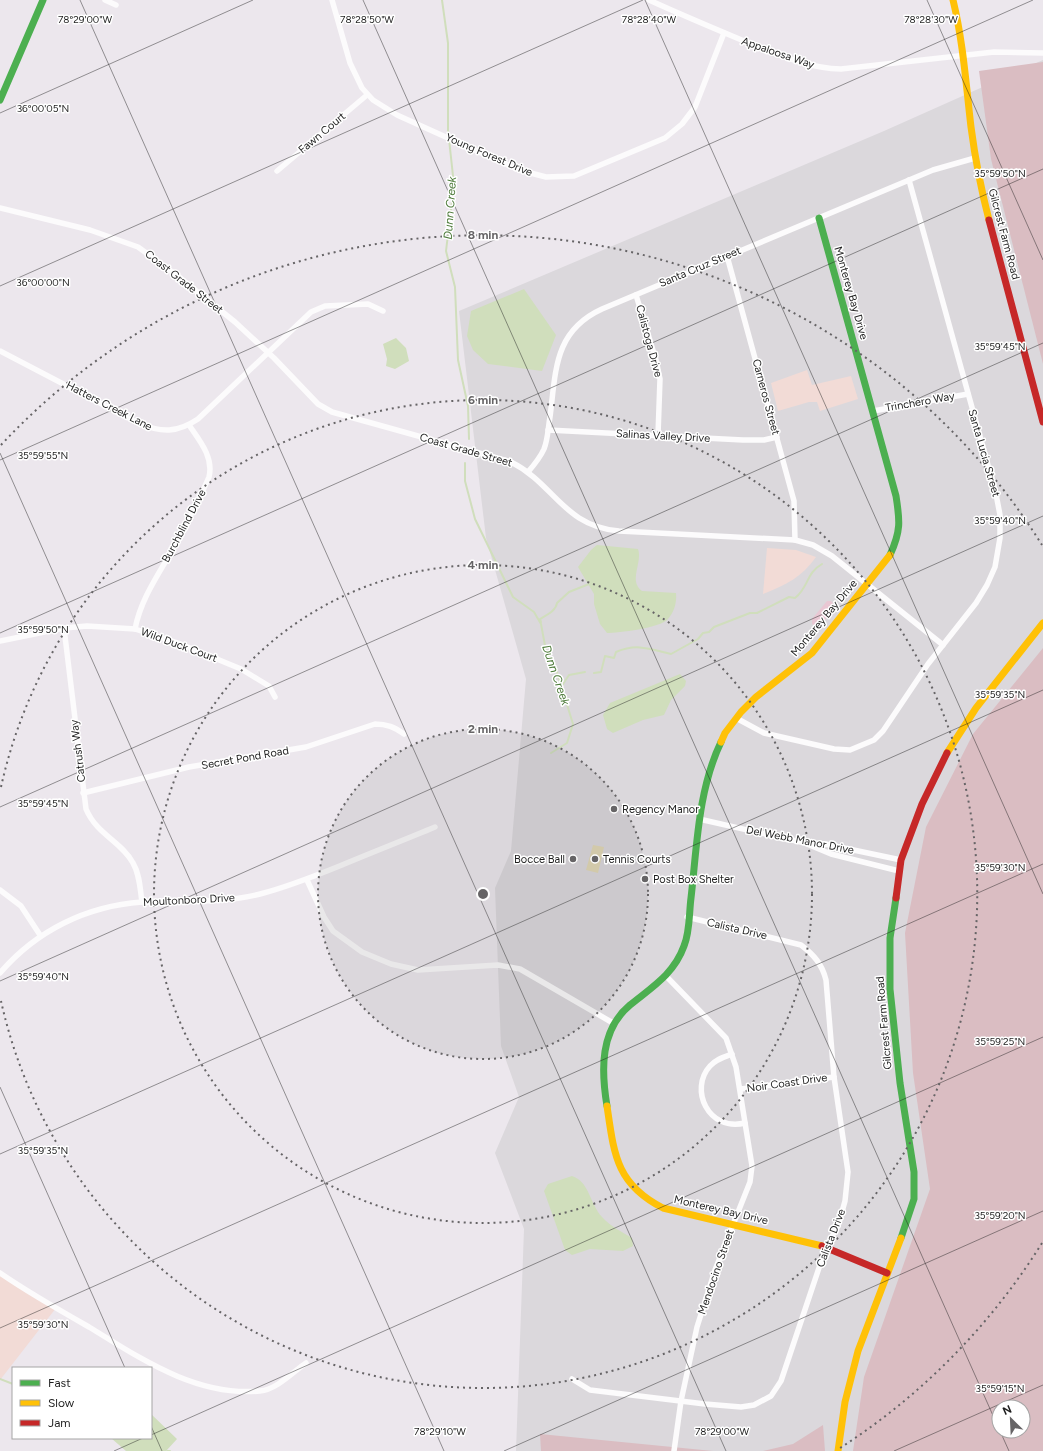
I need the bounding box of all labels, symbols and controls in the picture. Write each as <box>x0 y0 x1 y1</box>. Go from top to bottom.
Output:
text: 78°29'00"W <box>58 13 112 26</box>
text: 78°28'50"W <box>340 13 394 26</box>
text: 78°28'40"W <box>622 13 677 26</box>
text: 78°28'30"W <box>904 13 958 26</box>
street label: Appaloosa Way <box>740 34 816 72</box>
text: 36°00'05"N <box>17 102 69 115</box>
street label: Fawn Court <box>296 110 348 156</box>
street label: Young Forest Drive <box>444 131 534 179</box>
text: 35°59'50"N <box>974 167 1026 180</box>
water label: Dunn Creek <box>441 175 459 240</box>
street label: Gilcrest Farm Road <box>986 187 1022 281</box>
text: 8 min <box>468 228 498 242</box>
street label: Santa Cruz Street <box>657 244 743 290</box>
street label: Monterey Bay Drive <box>831 245 871 341</box>
street label: Coast Grade Street <box>142 247 226 317</box>
text: 36°00'00"N <box>16 276 70 289</box>
street label: Calistoga Drive <box>633 303 665 379</box>
text: 35°59'45"N <box>974 340 1026 353</box>
street label: Carneros Street <box>750 358 782 436</box>
street label: Hatters Creek Lane <box>64 379 154 433</box>
street label: Trinchero Way <box>884 389 956 415</box>
text: 6 min <box>468 393 498 407</box>
street label: Santa Lucia Street <box>965 408 1003 498</box>
street label: Salinas Valley Drive <box>616 427 710 445</box>
street label: Coast Grade Street <box>418 431 514 469</box>
text: 35°59'55"N <box>18 449 68 462</box>
street label: Burchblind Drive <box>159 487 209 565</box>
text: 35°59'40"N <box>974 514 1026 527</box>
text: 4 min <box>468 558 499 572</box>
street label: Monterey Bay Drive <box>788 577 860 659</box>
text: 35°59'50"N <box>17 623 69 636</box>
street label: Wild Duck Court <box>139 625 219 665</box>
water label: Dunn Creek <box>539 643 573 708</box>
text: 35°59'35"N <box>975 688 1025 701</box>
street label: Catrush Way <box>68 719 88 783</box>
text: 2 min <box>468 722 498 736</box>
street label: Secret Pond Road <box>200 744 290 772</box>
text: 35°59'45"N <box>17 797 69 810</box>
place label: Regency Manor <box>622 803 699 816</box>
marker: Regency Manor <box>609 804 619 814</box>
street label: Del Webb Manor Drive <box>745 823 855 857</box>
place label: Bocce Ball <box>514 853 565 866</box>
place label: Tennis Courts <box>603 853 671 866</box>
marker: Bocce Ball <box>568 854 578 864</box>
marker: Tennis Courts <box>590 854 600 864</box>
text: 35°59'30"N <box>974 861 1026 874</box>
place label: Post Box Shelter <box>653 873 734 886</box>
marker: Post Box Shelter <box>640 874 650 884</box>
centre of rings <box>476 887 490 901</box>
street label: Moultonboro Drive <box>143 891 235 909</box>
street label: Calista Drive <box>706 916 768 942</box>
text: 35°59'40"N <box>17 970 69 983</box>
street label: Gilcrest Farm Road <box>873 976 895 1070</box>
text: 35°59'25"N <box>975 1035 1025 1048</box>
street label: Noir Coast Drive <box>746 1071 828 1095</box>
text: 35°59'35"N <box>18 1144 68 1157</box>
street label: Monterey Bay Drive <box>673 1193 769 1227</box>
street label: Calista Drive <box>814 1207 848 1269</box>
text: 35°59'20"N <box>974 1209 1026 1222</box>
street label: Mendocino Street <box>695 1228 737 1316</box>
text: 35°59'30"N <box>17 1318 69 1331</box>
legend <box>12 1367 152 1439</box>
text: Fast <box>48 1376 71 1390</box>
text: 35°59'15"N <box>975 1382 1025 1395</box>
text: Slow <box>48 1396 75 1410</box>
north arrow <box>991 1399 1031 1439</box>
text: N <box>1001 1403 1014 1418</box>
text: Jam <box>48 1416 71 1430</box>
text: 78°29'10"W <box>414 1425 466 1438</box>
text: 78°29'00"W <box>695 1425 749 1438</box>

